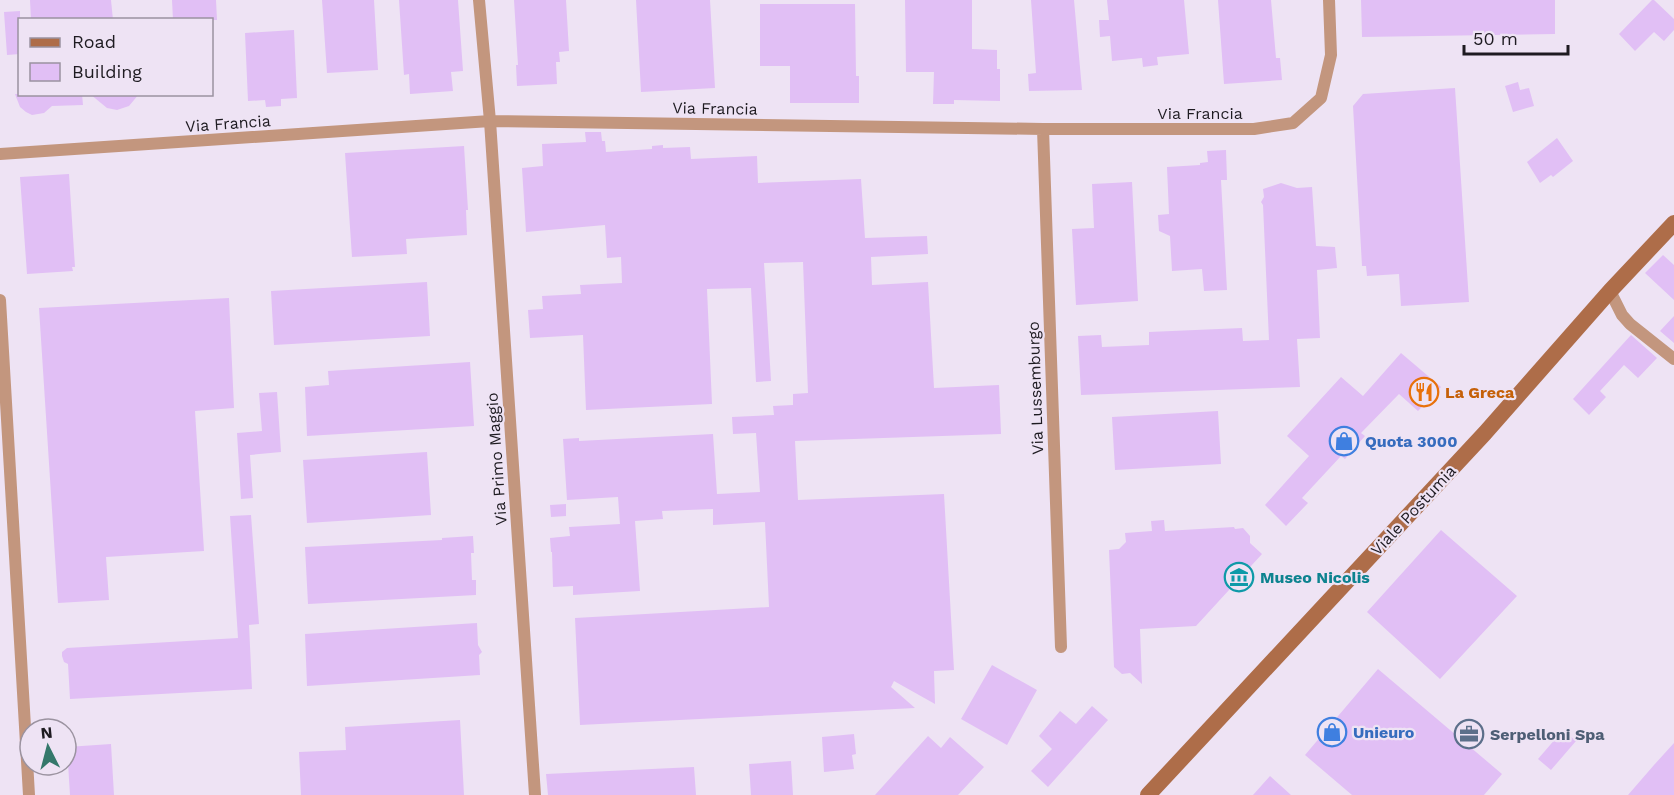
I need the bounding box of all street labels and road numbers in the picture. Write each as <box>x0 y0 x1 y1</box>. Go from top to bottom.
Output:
street label: Via Francia <box>672 98 758 119</box>
street label: Via Francia <box>1157 104 1243 123</box>
street label: Via Francia <box>185 111 271 136</box>
street label: Via Lussemburgo <box>1024 321 1047 455</box>
street label: Via Primo Maggio <box>482 392 511 526</box>
street label: Viale Postumia <box>1367 461 1460 559</box>

